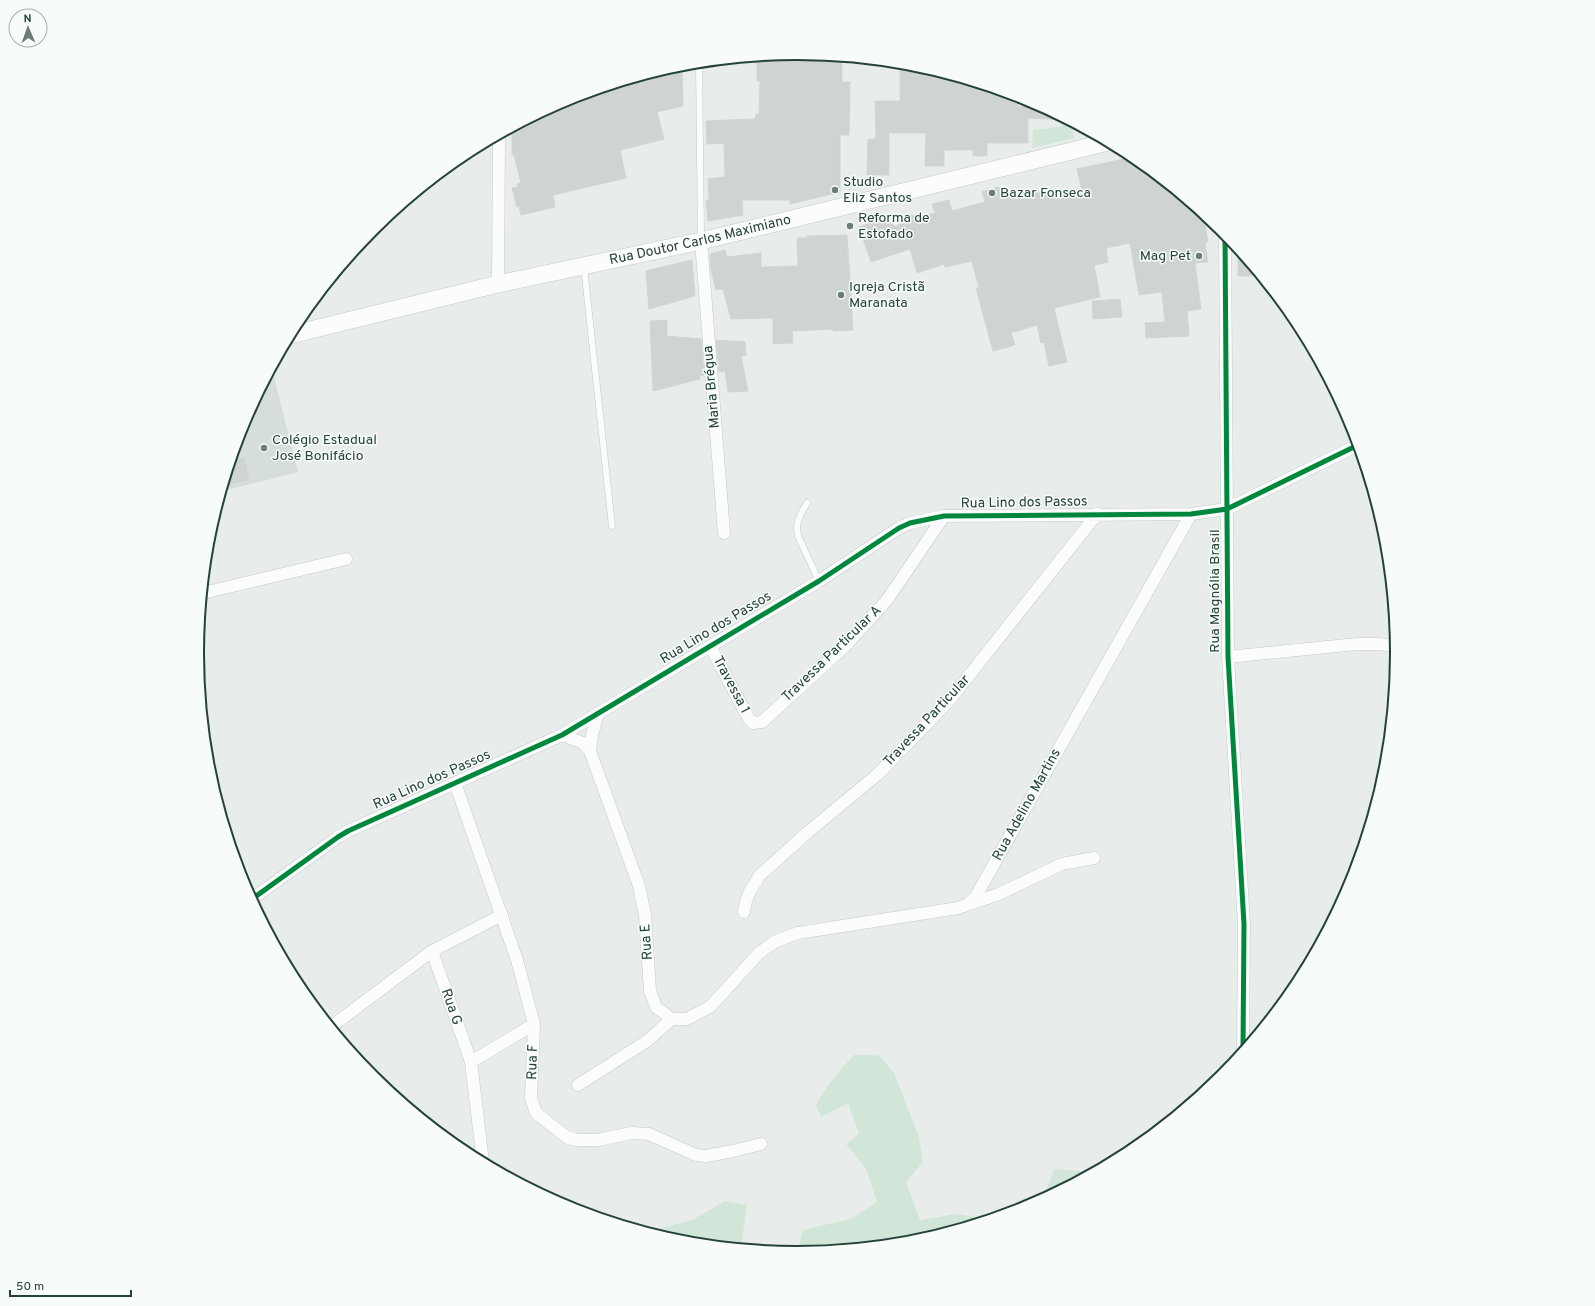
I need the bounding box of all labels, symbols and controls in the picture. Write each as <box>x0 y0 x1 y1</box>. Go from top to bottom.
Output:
north arrow <box>8 8 48 48</box>
text: N <box>23 12 32 26</box>
place label: Studio Eliz Santos <box>843 174 912 207</box>
marker: Studio Eliz Santos <box>830 185 840 195</box>
place label: Bazar Fonseca <box>1000 185 1091 202</box>
marker: Bazar Fonseca <box>987 188 997 198</box>
place label: Reforma de Estofado <box>858 210 930 243</box>
street label: Rua Doutor Carlos Maximiano <box>608 211 793 269</box>
marker: Reforma de Estofado <box>845 221 855 231</box>
place label: Mag Pet <box>1140 248 1191 265</box>
marker: Mag Pet <box>1194 251 1204 261</box>
place label: Igreja Cristã Maranata <box>849 279 925 312</box>
marker: Igreja Cristã Maranata <box>836 290 846 300</box>
street label: Maria Brégua <box>700 345 724 429</box>
place label: Colégio Estadual José Bonifácio <box>272 432 377 465</box>
marker: Colégio Estadual José Bonifácio <box>259 443 269 453</box>
street label: Rua Lino dos Passos <box>960 493 1088 513</box>
street label: Rua Magnólia Brasil <box>1207 529 1224 653</box>
street label: Rua Lino dos Passos <box>657 588 775 668</box>
street label: Travessa Particular A <box>779 602 885 706</box>
street label: Travessa 1 <box>709 653 753 717</box>
street label: Travessa Particular <box>880 671 974 770</box>
street label: Rua Lino dos Passos <box>371 746 493 814</box>
street label: Rua Adelino Martins <box>989 746 1065 864</box>
street label: Rua E <box>637 923 657 961</box>
street label: Rua G <box>437 987 465 1027</box>
street label: Rua F <box>524 1044 542 1080</box>
scale bar <box>10 1272 131 1298</box>
text: 50 m <box>16 1279 44 1295</box>

